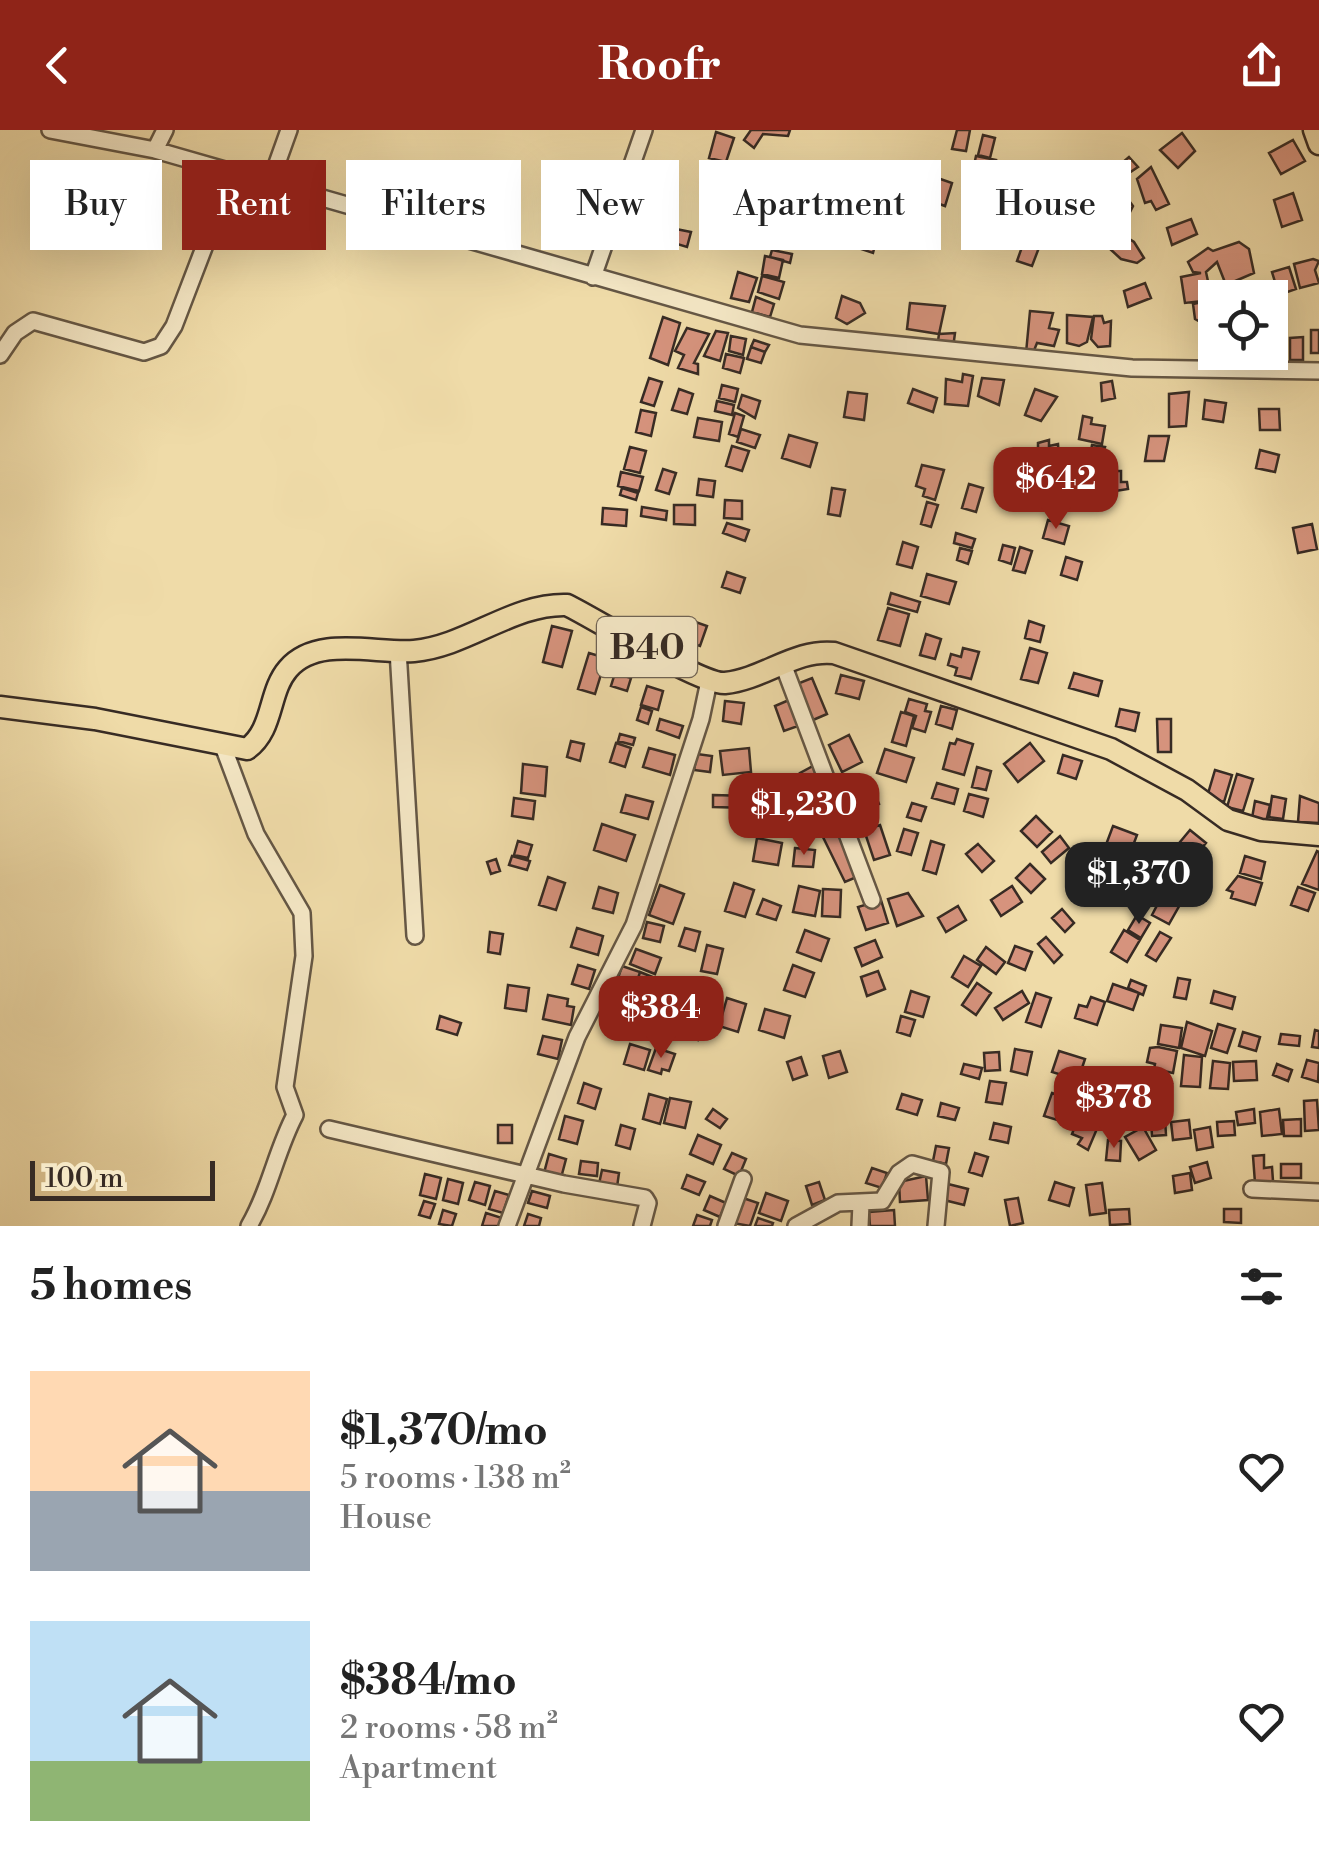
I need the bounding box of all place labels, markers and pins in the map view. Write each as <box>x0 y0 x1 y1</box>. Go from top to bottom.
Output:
pin: $642 <box>997 447 1115 532</box>
pin: $1,230 <box>723 773 885 858</box>
pin: $1,370 <box>1058 842 1220 927</box>
pin: $384 <box>602 976 720 1061</box>
pin: $378 <box>1055 1066 1173 1151</box>

